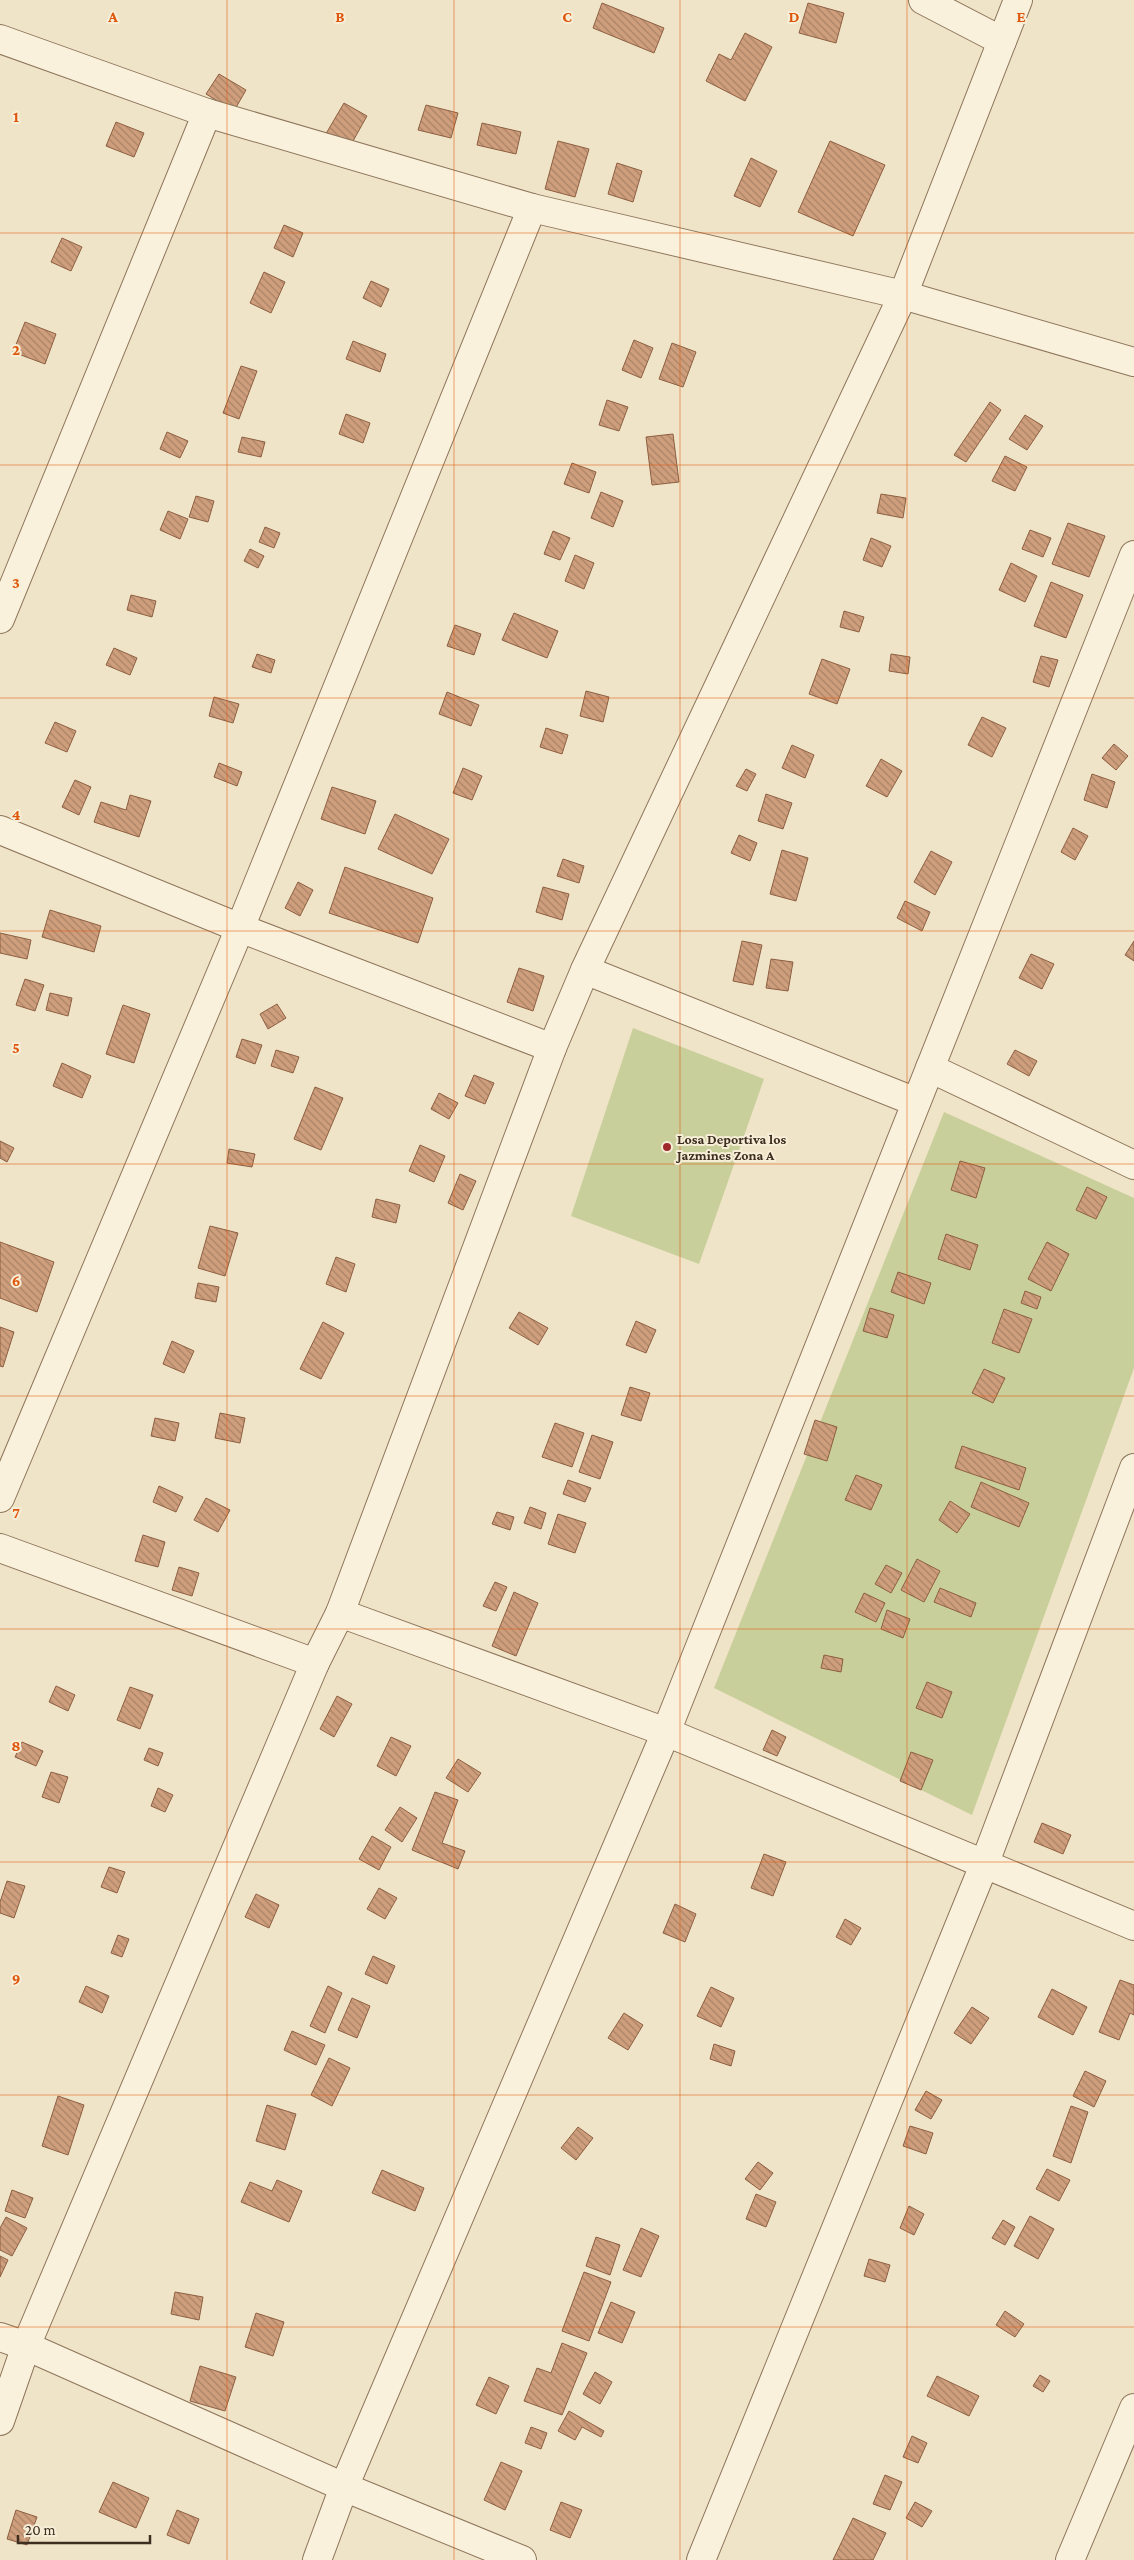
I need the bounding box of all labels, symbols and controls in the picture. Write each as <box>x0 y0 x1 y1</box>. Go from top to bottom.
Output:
text: A <box>107 8 118 25</box>
text: B <box>335 8 345 25</box>
text: C <box>562 8 572 25</box>
text: D <box>788 8 800 25</box>
text: E <box>1016 8 1026 25</box>
text: 1 <box>13 108 19 125</box>
text: 2 <box>12 341 20 358</box>
text: 3 <box>12 574 20 591</box>
text: 4 <box>12 806 21 823</box>
text: 5 <box>12 1039 20 1056</box>
place label: Losa Deportiva los Jazmines Zona A <box>675 1131 786 1163</box>
marker: Losa Deportiva los Jazmines Zona A <box>661 1141 673 1153</box>
text: 6 <box>12 1272 20 1289</box>
text: 7 <box>12 1504 20 1521</box>
text: 8 <box>11 1737 21 1754</box>
text: 9 <box>12 1970 20 1987</box>
scale bar <box>18 2512 150 2544</box>
text: 20 m <box>25 2522 56 2538</box>

